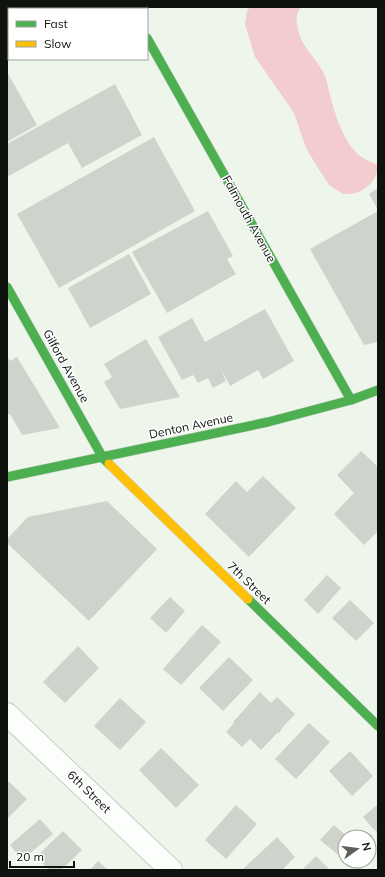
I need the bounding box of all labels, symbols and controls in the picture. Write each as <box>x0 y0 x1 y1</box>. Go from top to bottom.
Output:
legend <box>8 8 148 60</box>
text: Fast <box>44 16 68 31</box>
text: Slow <box>44 36 72 51</box>
street label: Falmouth Avenue <box>219 173 280 265</box>
street label: Gilford Avenue <box>40 326 93 405</box>
street label: Denton Avenue <box>148 409 234 442</box>
street label: 7th Street <box>224 558 274 607</box>
street label: 6th Street <box>64 767 114 816</box>
north arrow <box>337 829 377 869</box>
text: N <box>359 841 375 852</box>
scale bar <box>10 843 74 869</box>
text: 20 m <box>16 849 44 864</box>

